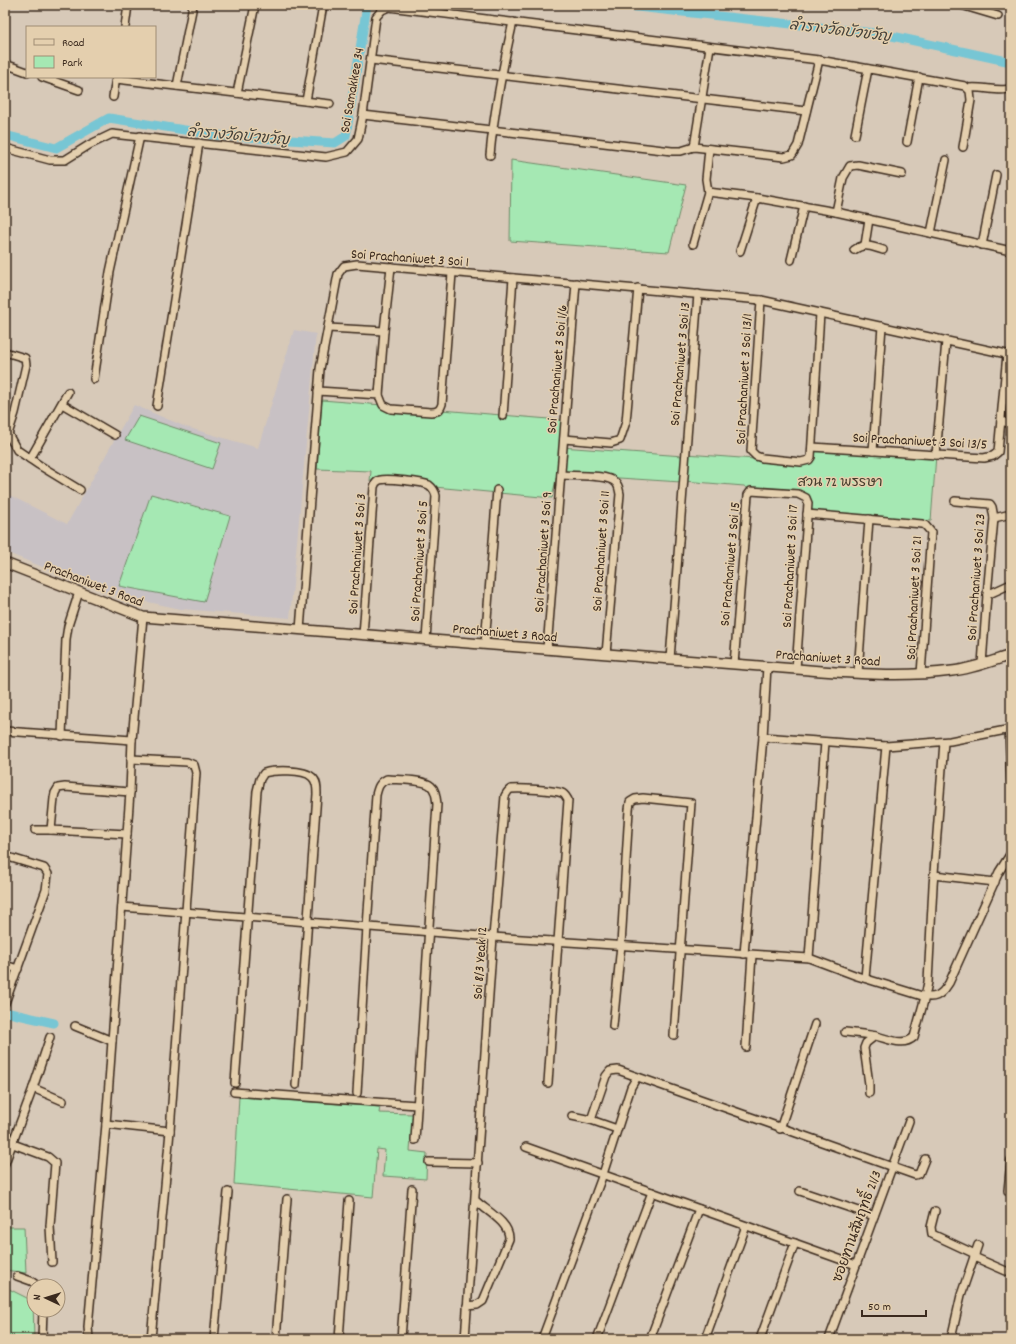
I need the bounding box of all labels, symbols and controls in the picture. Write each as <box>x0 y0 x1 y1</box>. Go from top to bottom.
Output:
water label: ลำรางวัดบัวขวัญ <box>788 14 894 49</box>
legend <box>26 26 156 78</box>
text: Road <box>62 35 84 52</box>
street label: Soi Samakkee 34 <box>336 46 370 134</box>
text: Park <box>62 55 83 72</box>
water label: ลำรางวัดบัวขวัญ <box>186 121 291 153</box>
street label: Soi Prachaniwet 3 Soi 1 <box>350 245 469 273</box>
street label: Soi Prachaniwet 3 Soi 13 <box>666 301 696 427</box>
street label: Soi Prachaniwet 3 Soi 1/6 <box>542 304 574 434</box>
street label: Soi Prachaniwet 3 Soi 13/1 <box>732 313 758 445</box>
street label: Soi Prachaniwet 3 Soi 13/5 <box>852 428 988 456</box>
park label: สวน 72 พรรษา <box>797 473 883 493</box>
street label: Soi Prachaniwet 3 Soi 11 <box>588 490 616 612</box>
street label: Soi Prachaniwet 3 Soi 9 <box>530 491 558 613</box>
street label: Soi Prachaniwet 3 Soi 3 <box>344 493 372 615</box>
street label: Soi Prachaniwet 3 Soi 5 <box>406 500 434 622</box>
street label: Soi Prachaniwet 3 Soi 15 <box>716 501 746 627</box>
street label: Soi Prachaniwet 3 Soi 17 <box>778 504 804 628</box>
street label: Soi Prachaniwet 3 Soi 23 <box>963 513 991 641</box>
street label: Soi Prachaniwet 3 Soi 21 <box>902 536 928 661</box>
street label: Prachaniwet 3 Road <box>41 557 146 613</box>
street label: Prachaniwet 3 Road <box>452 619 558 649</box>
street label: Prachaniwet 3 Road <box>775 645 881 673</box>
street label: Soi 8/3 Yeak 12 <box>468 926 494 1000</box>
street label: ซอยทานสัมฤทธิ์ 21/3 <box>825 1167 887 1285</box>
north arrow <box>26 1278 66 1318</box>
scale bar <box>862 1292 926 1318</box>
text: N <box>30 1294 46 1301</box>
text: 50 m <box>868 1299 891 1316</box>

